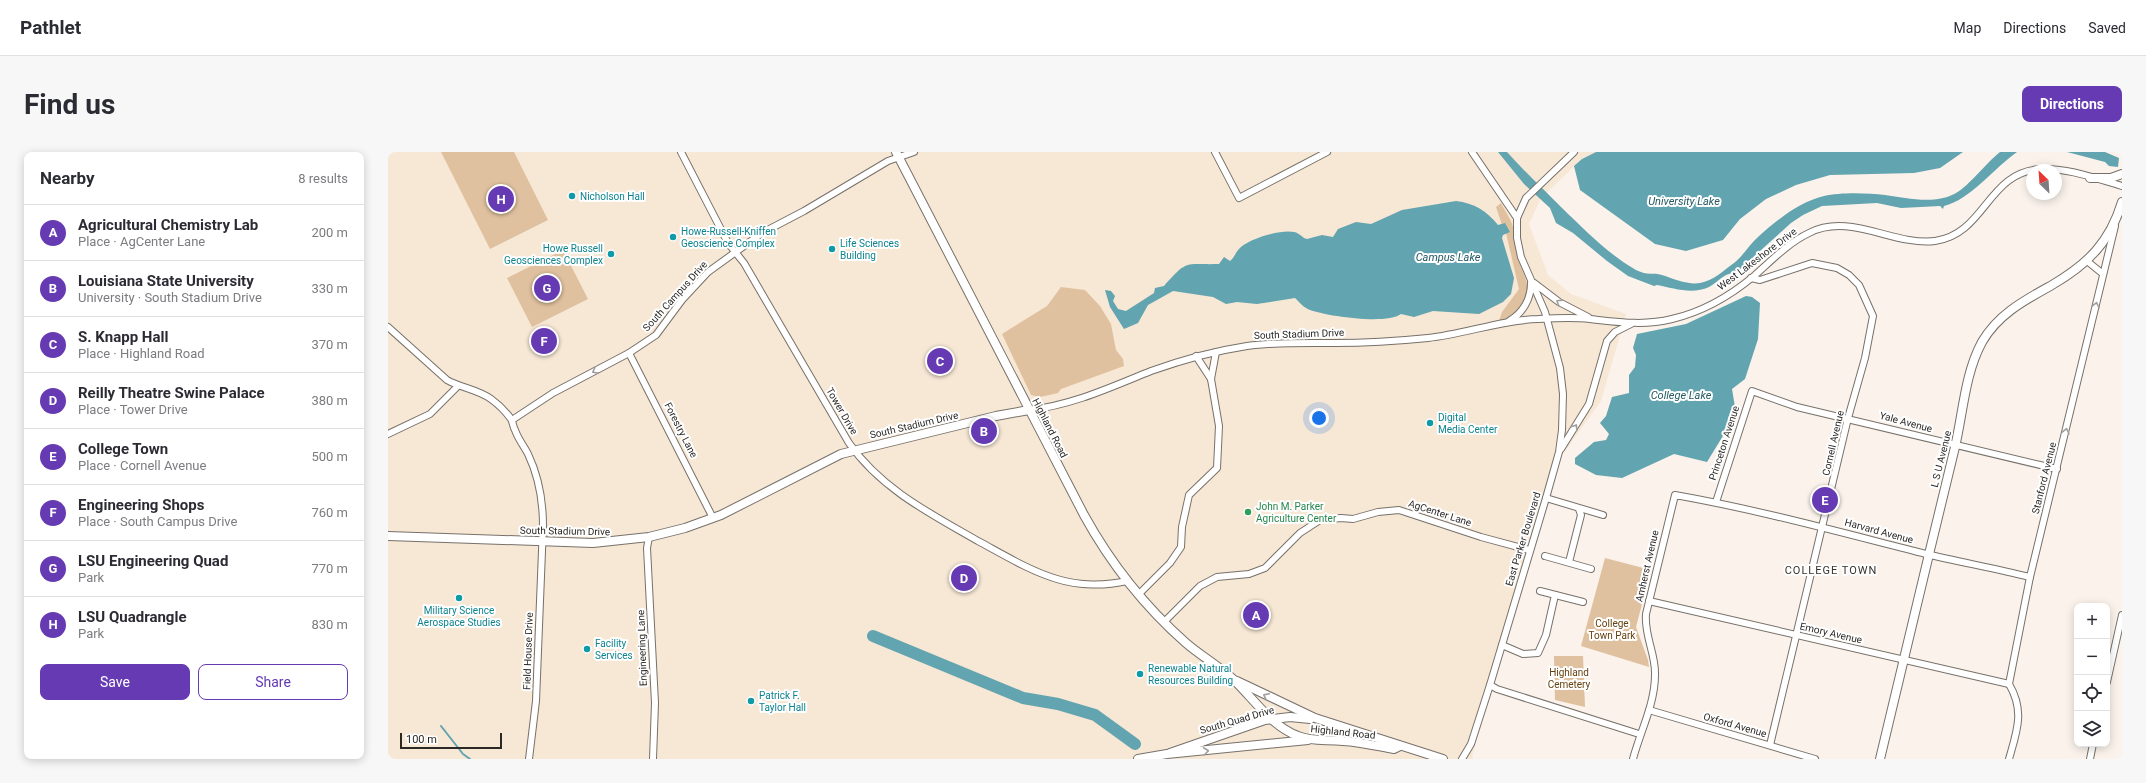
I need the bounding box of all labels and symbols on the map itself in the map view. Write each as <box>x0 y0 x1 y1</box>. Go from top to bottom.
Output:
north arrow <box>2026 164 2062 200</box>
pin: H <box>488 184 514 214</box>
marker: Nicholson Hall <box>567 191 577 201</box>
place label: Nicholson Hall <box>580 191 645 202</box>
water label: University Lake <box>1648 195 1720 208</box>
place label: Howe-Russell-Kniffen Geoscience Complex <box>681 226 776 249</box>
street label: West Lakeshore Drive <box>1715 226 1799 292</box>
marker: Howe-Russell-Kniffen Geoscience Complex <box>668 232 678 242</box>
place label: Life Sciences Building <box>840 238 899 261</box>
place label: Howe Russell Geosciences Complex <box>504 243 603 266</box>
marker: Life Sciences Building <box>827 244 837 254</box>
marker: Howe Russell Geosciences Complex <box>606 249 616 259</box>
water label: Campus Lake <box>1416 251 1481 264</box>
street label: South Campus Drive <box>641 259 709 333</box>
pin: G <box>534 273 560 303</box>
one-way arrow <box>1556 299 1563 306</box>
one-way arrow <box>2091 301 2100 308</box>
pin: F <box>531 326 557 356</box>
street label: South Stadium Drive <box>1254 327 1344 341</box>
pin: C <box>927 346 953 376</box>
one-way arrow <box>592 366 599 374</box>
street label: Tower Drive <box>824 386 860 436</box>
water label: College Lake <box>1651 389 1712 402</box>
street label: Highland Road <box>1030 396 1070 460</box>
street label: Forestry Lane <box>662 401 700 459</box>
street label: Princeton Avenue <box>1707 404 1741 482</box>
your location <box>1309 408 1329 428</box>
street label: South Stadium Drive <box>869 409 959 441</box>
street label: Cornell Avenue <box>1820 409 1846 477</box>
street label: Yale Avenue <box>1878 410 1934 434</box>
place label: Digital Media Center <box>1438 412 1498 435</box>
pin: B <box>971 416 997 446</box>
marker: Digital Media Center <box>1425 418 1435 428</box>
one-way arrow <box>1570 424 1577 431</box>
one-way arrow <box>2061 428 2069 434</box>
street label: L S U Avenue <box>1929 430 1953 488</box>
street label: Stanford Avenue <box>2030 441 2058 515</box>
pin: E <box>1812 485 1838 515</box>
street label: East Parker Boulevard <box>1503 491 1543 587</box>
street label: AgCenter Lane <box>1407 498 1473 528</box>
place label: John M. Parker Agriculture Center <box>1256 501 1337 524</box>
marker: John M. Parker Agriculture Center <box>1243 507 1253 517</box>
street label: Harvard Avenue <box>1844 517 1914 545</box>
street label: South Stadium Drive <box>520 525 610 537</box>
street label: Amherst Avenue <box>1633 529 1661 603</box>
pin: D <box>951 563 977 593</box>
district label: COLLEGE TOWN <box>1785 564 1877 577</box>
marker: Military Science Aerospace Studies <box>454 593 464 603</box>
pin: A <box>1243 600 1269 630</box>
place label: Military Science Aerospace Studies <box>417 605 501 628</box>
street label: Engineering Lane <box>635 610 649 686</box>
street label: Field House Drive <box>521 612 535 690</box>
park label: College Town Park <box>1589 618 1636 641</box>
street label: Emory Avenue <box>1799 620 1863 646</box>
place label: Facility Services <box>595 638 633 661</box>
marker: Facility Services <box>582 644 592 654</box>
place label: Renewable Natural Resources Building <box>1148 663 1233 686</box>
park label: Highland Cemetery <box>1548 667 1591 690</box>
marker: Renewable Natural Resources Building <box>1135 669 1145 679</box>
place label: Patrick F. Taylor Hall <box>759 690 806 713</box>
one-way arrow <box>1263 693 1271 701</box>
marker: Patrick F. Taylor Hall <box>746 696 756 706</box>
street label: South Quad Drive <box>1199 704 1275 736</box>
street label: Oxford Avenue <box>1702 711 1768 739</box>
street label: Highland Road <box>1310 723 1376 741</box>
scale bar <box>400 731 502 750</box>
one-way arrow <box>1202 747 1209 756</box>

